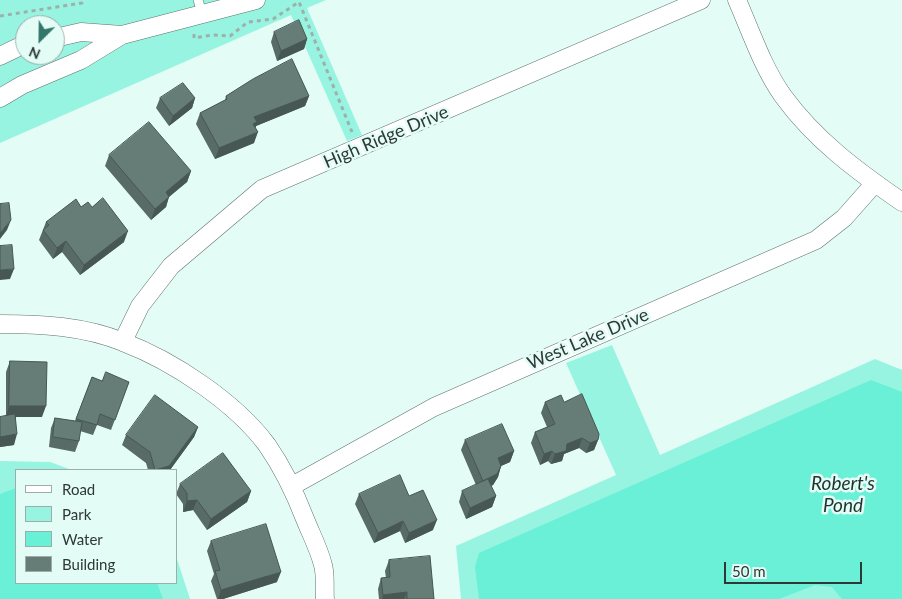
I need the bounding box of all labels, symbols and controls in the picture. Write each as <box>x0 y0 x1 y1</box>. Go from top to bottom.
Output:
north arrow <box>15 15 65 65</box>
text: N <box>26 43 43 63</box>
street label: High Ridge Drive <box>320 101 452 173</box>
street label: West Lake Drive <box>524 304 652 374</box>
legend <box>15 469 178 584</box>
water label: Robert's Pond <box>811 473 875 517</box>
text: Road <box>62 480 95 498</box>
text: Park <box>62 505 91 523</box>
text: Water <box>62 530 103 548</box>
scale bar <box>727 552 864 584</box>
text: Building <box>62 555 115 573</box>
text: 50 m <box>732 562 766 580</box>

